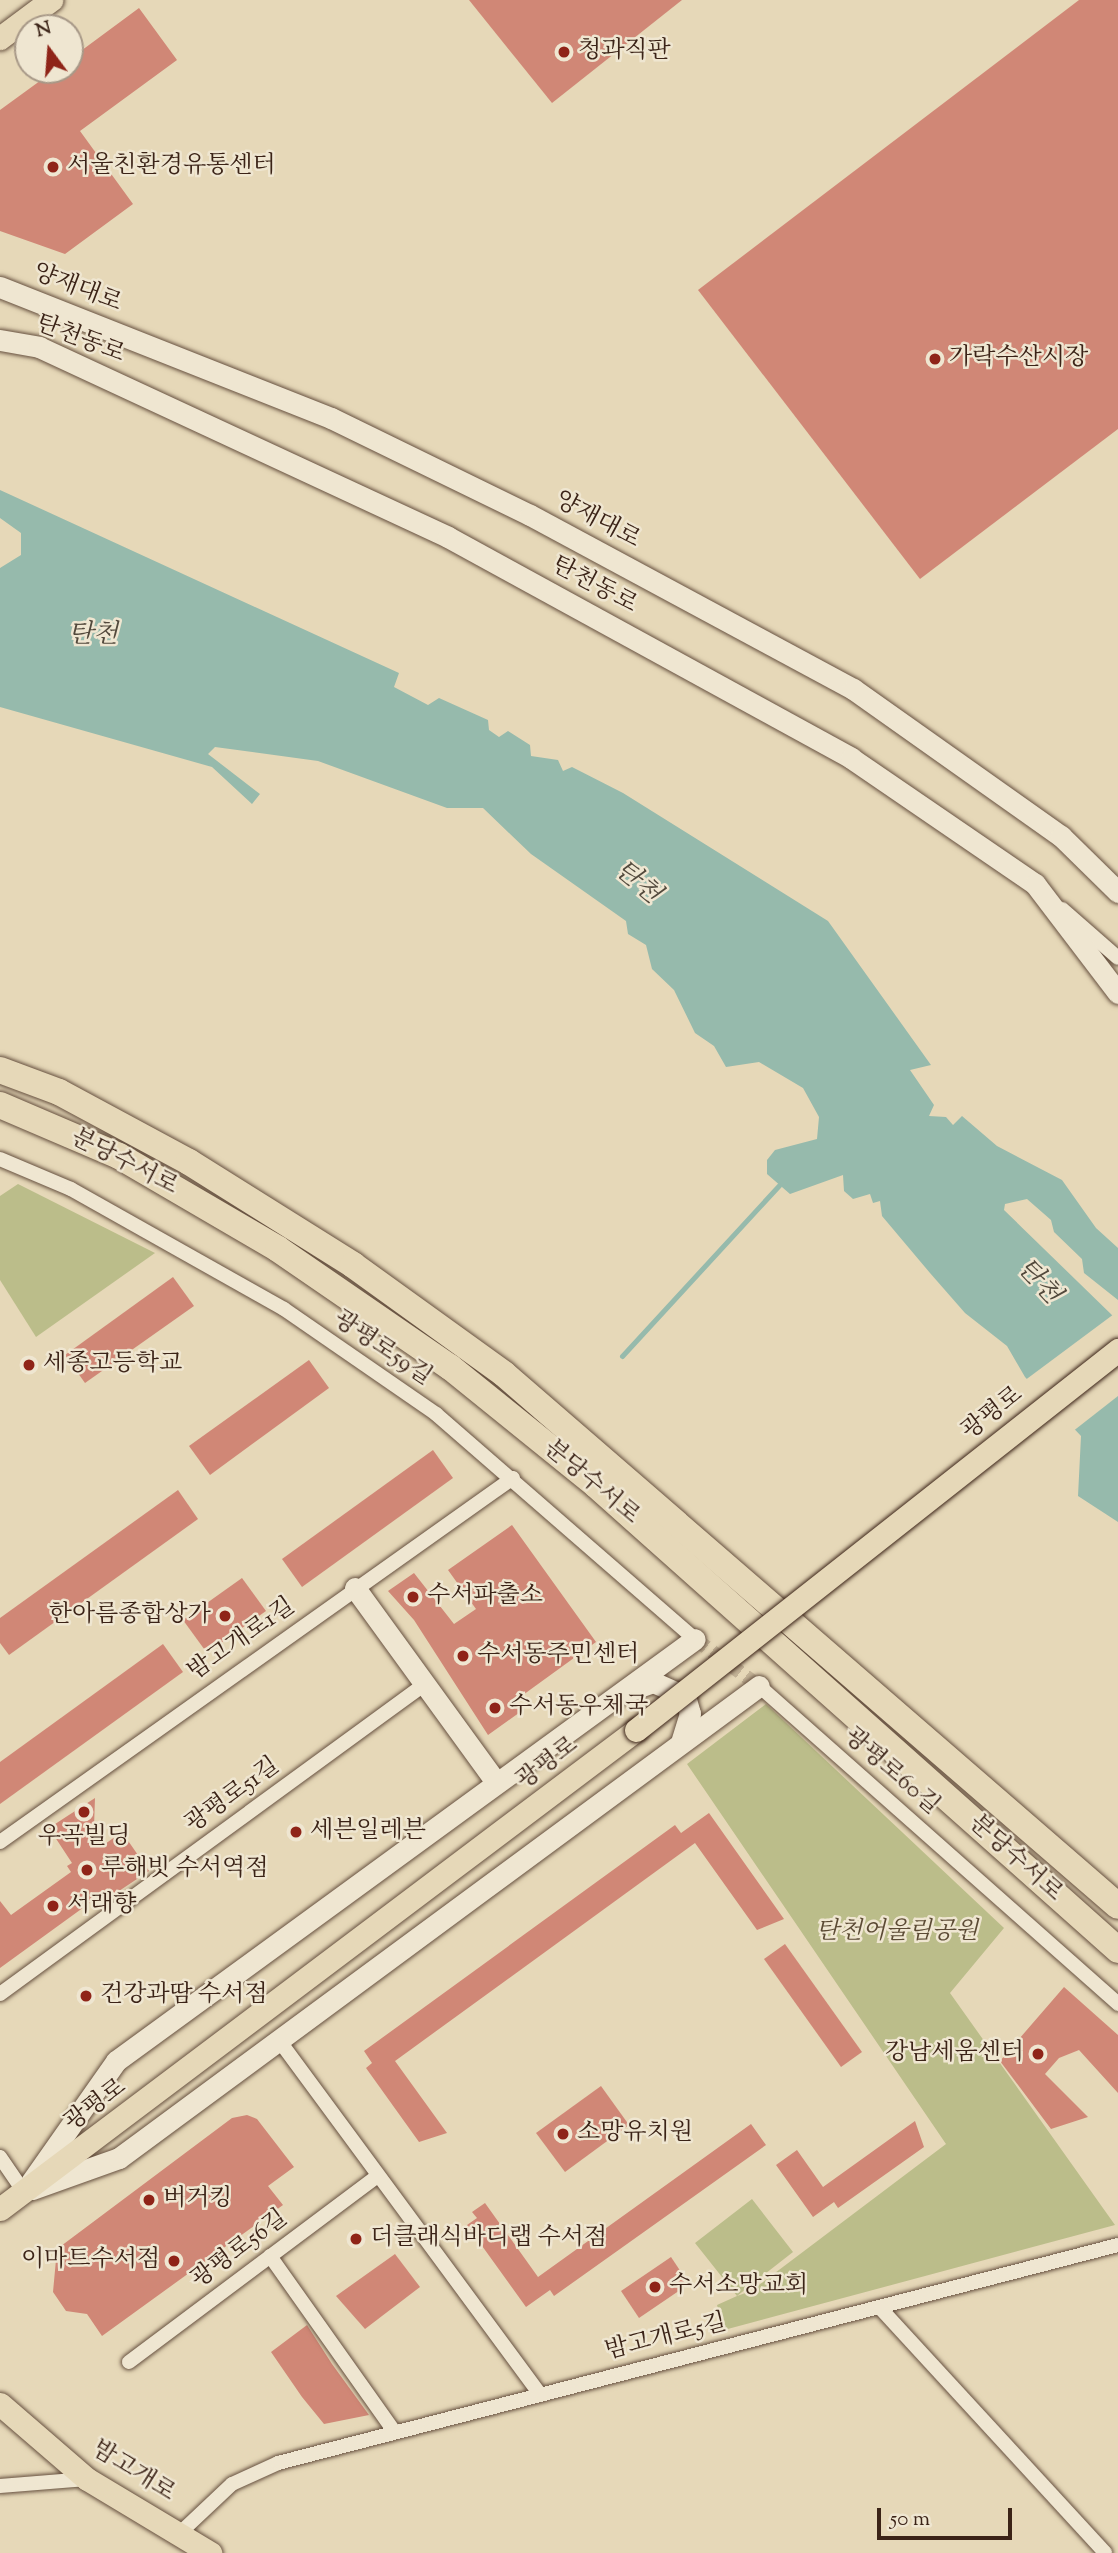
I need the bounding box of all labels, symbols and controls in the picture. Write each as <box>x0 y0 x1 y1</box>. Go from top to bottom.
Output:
north arrow <box>14 14 84 84</box>
text: N <box>33 15 55 45</box>
place label: 청과직판 <box>578 38 671 66</box>
marker: 청과직판 <box>556 44 572 60</box>
place label: 서울친환경유통센터 <box>67 153 276 181</box>
marker: 서울친환경유통센터 <box>45 159 61 175</box>
street label: 양재대로 <box>29 259 125 319</box>
street label: 탄천동로 <box>32 310 128 370</box>
place label: 가락수산시장 <box>949 345 1088 373</box>
marker: 가락수산시장 <box>927 351 943 367</box>
street label: 양재대로 <box>549 487 645 555</box>
street label: 탄천동로 <box>546 552 642 620</box>
water label: 탄천 <box>68 620 118 652</box>
water label: 탄천 <box>608 855 666 911</box>
street label: 분당수서로 <box>66 1124 182 1202</box>
water label: 탄천 <box>1009 1253 1067 1311</box>
street label: 광평로59길 <box>327 1306 437 1392</box>
place label: 세종고등학교 <box>43 1351 182 1379</box>
marker: 세종고등학교 <box>21 1357 37 1373</box>
street label: 광평로 <box>957 1381 1029 1447</box>
street label: 분당수서로 <box>537 1435 645 1531</box>
place label: 수서파출소 <box>427 1583 543 1611</box>
marker: 수서파출소 <box>405 1589 421 1605</box>
street label: 밤고개로1길 <box>183 1593 301 1687</box>
place label: 한아름종합상가 <box>49 1602 211 1630</box>
marker: 한아름종합상가 <box>217 1608 233 1624</box>
place label: 수서동주민센터 <box>477 1642 639 1670</box>
marker: 수서동주민센터 <box>455 1648 471 1664</box>
place label: 수서동우체국 <box>509 1694 648 1722</box>
marker: 수서동우체국 <box>487 1700 503 1716</box>
street label: 광평로60길 <box>837 1723 945 1821</box>
street label: 광평로 <box>512 1732 584 1796</box>
street label: 광평로51길 <box>180 1752 286 1840</box>
marker: 우곡빌딩 <box>76 1804 92 1820</box>
street label: 분당수서로 <box>962 1810 1068 1908</box>
place label: 세븐일레븐 <box>310 1818 426 1846</box>
place label: 우곡빌딩 <box>38 1824 130 1852</box>
marker: 세븐일레븐 <box>288 1824 304 1840</box>
place label: 루해빗 수서역점 <box>101 1856 268 1884</box>
marker: 루해빗 수서역점 <box>79 1862 95 1878</box>
place label: 서래향 <box>67 1892 137 1920</box>
marker: 서래향 <box>45 1898 61 1914</box>
park label: 탄천어울림공원 <box>816 1919 978 1947</box>
place label: 건강과땀 수서점 <box>100 1982 267 2010</box>
marker: 건강과땀 수서점 <box>78 1988 94 2004</box>
place label: 강남세움센터 <box>885 2040 1024 2068</box>
marker: 강남세움센터 <box>1030 2046 1046 2062</box>
street label: 광평로 <box>60 2074 132 2138</box>
place label: 소망유치원 <box>577 2120 693 2148</box>
marker: 소망유치원 <box>555 2126 571 2142</box>
place label: 버거킹 <box>163 2186 233 2214</box>
marker: 버거킹 <box>141 2192 157 2208</box>
street label: 광평로56길 <box>186 2205 294 2295</box>
place label: 더클래식바디랩 수서점 <box>370 2225 607 2253</box>
marker: 더클래식바디랩 수서점 <box>348 2231 364 2247</box>
place label: 이마트수서점 <box>21 2247 160 2275</box>
marker: 이마트수서점 <box>166 2253 182 2269</box>
place label: 수서소망교회 <box>669 2273 808 2301</box>
marker: 수서소망교회 <box>647 2279 663 2295</box>
street label: 밤고개로5길 <box>602 2309 730 2367</box>
street label: 밤고개로 <box>86 2435 180 2509</box>
scale bar <box>880 2494 1015 2538</box>
text: 50 m <box>890 2505 930 2535</box>

